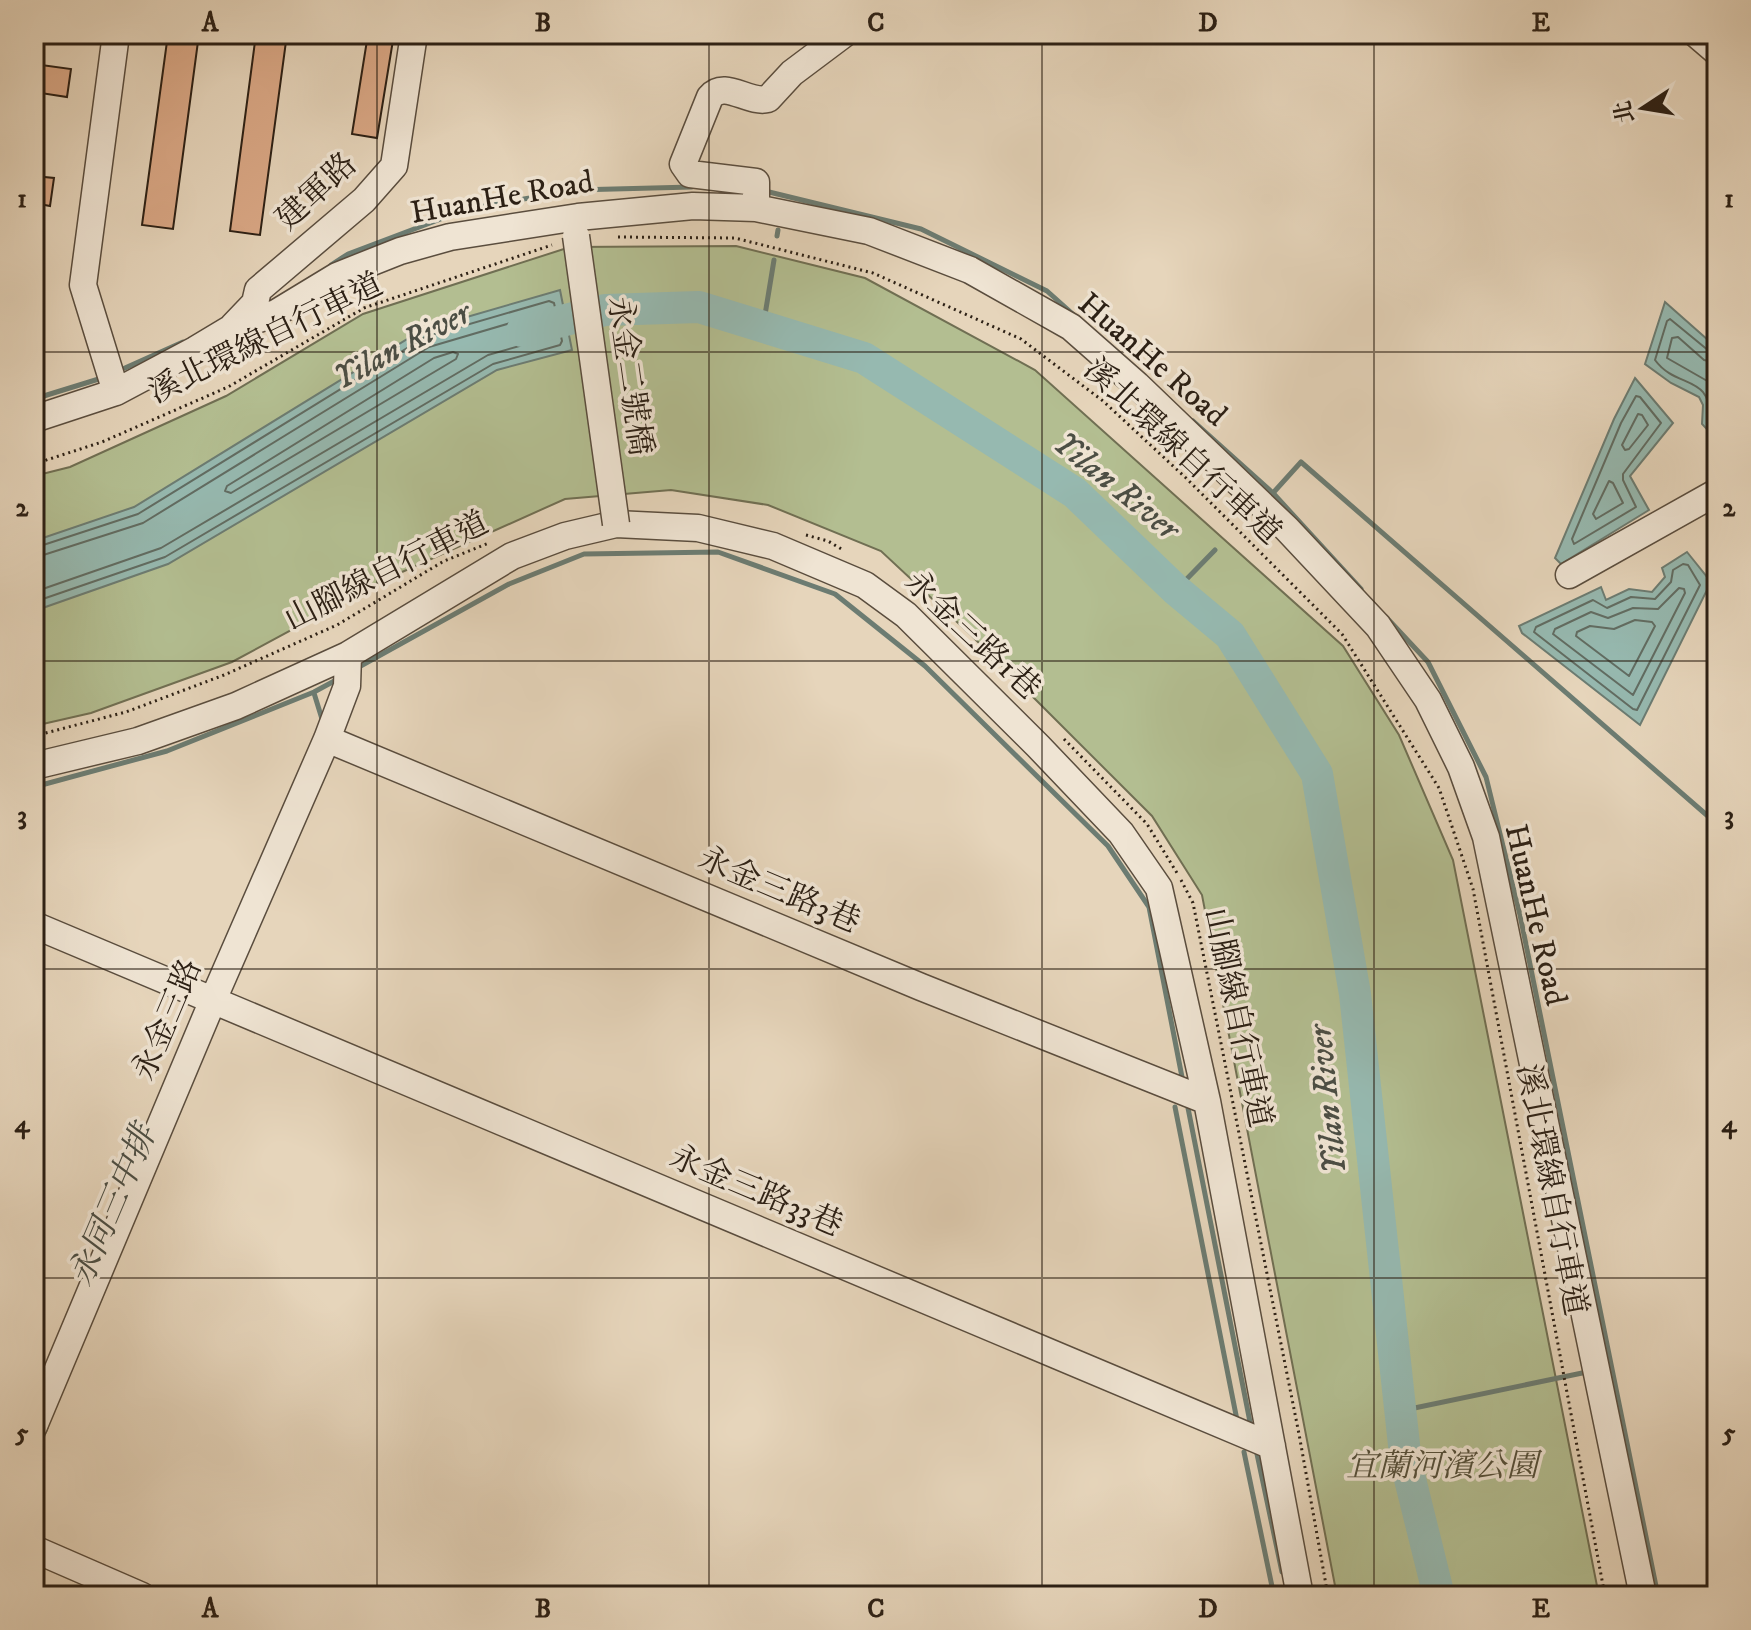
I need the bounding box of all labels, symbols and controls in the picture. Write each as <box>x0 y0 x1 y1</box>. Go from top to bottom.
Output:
text: A <box>201 7 220 40</box>
text: B <box>535 7 551 40</box>
text: C <box>867 7 885 40</box>
text: D <box>1198 7 1218 40</box>
text: E <box>1532 7 1550 40</box>
north arrow <box>1603 68 1683 148</box>
text: 北 <box>1609 98 1640 125</box>
street label: 建軍路 <box>268 145 366 239</box>
street label: HuanHe Road <box>407 162 597 234</box>
text: 1 <box>17 183 27 216</box>
text: 1 <box>1724 183 1734 216</box>
street label: 溪北環線自行車道 <box>142 265 390 413</box>
street label: HuanHe Road <box>1069 284 1235 436</box>
water label: Yilan River <box>326 291 481 400</box>
street label: 永金二號橋 <box>598 294 660 458</box>
street label: 溪北環線自行車道 <box>1075 350 1289 554</box>
water label: Yilan River <box>1044 422 1190 551</box>
text: 2 <box>16 492 30 525</box>
text: 2 <box>1723 492 1737 525</box>
street label: 山腳線自行車道 <box>278 503 496 641</box>
street label: 永金三路1巷 <box>896 563 1048 709</box>
text: 3 <box>17 800 27 833</box>
text: 3 <box>1724 800 1734 833</box>
street label: HuanHe Road <box>1495 820 1575 1010</box>
street label: 永金三路3巷 <box>692 839 866 943</box>
street label: 山腳線自行車道 <box>1194 904 1280 1132</box>
street label: 永金三路 <box>125 953 211 1087</box>
water label: Yilan River <box>1299 1020 1357 1177</box>
street label: 溪北環線自行車道 <box>1507 1061 1595 1319</box>
text: 4 <box>15 1108 31 1141</box>
text: 4 <box>1722 1108 1738 1141</box>
water label: 永同三中排 <box>60 1115 167 1292</box>
street label: 永金三路33巷 <box>664 1138 848 1246</box>
text: 5 <box>15 1417 29 1450</box>
text: 5 <box>1722 1417 1736 1450</box>
park label: 宜蘭河濱公園 <box>1346 1447 1543 1487</box>
text: A <box>201 1593 220 1626</box>
text: B <box>535 1593 551 1626</box>
text: C <box>867 1593 885 1626</box>
text: D <box>1198 1593 1218 1626</box>
text: E <box>1532 1593 1550 1626</box>

